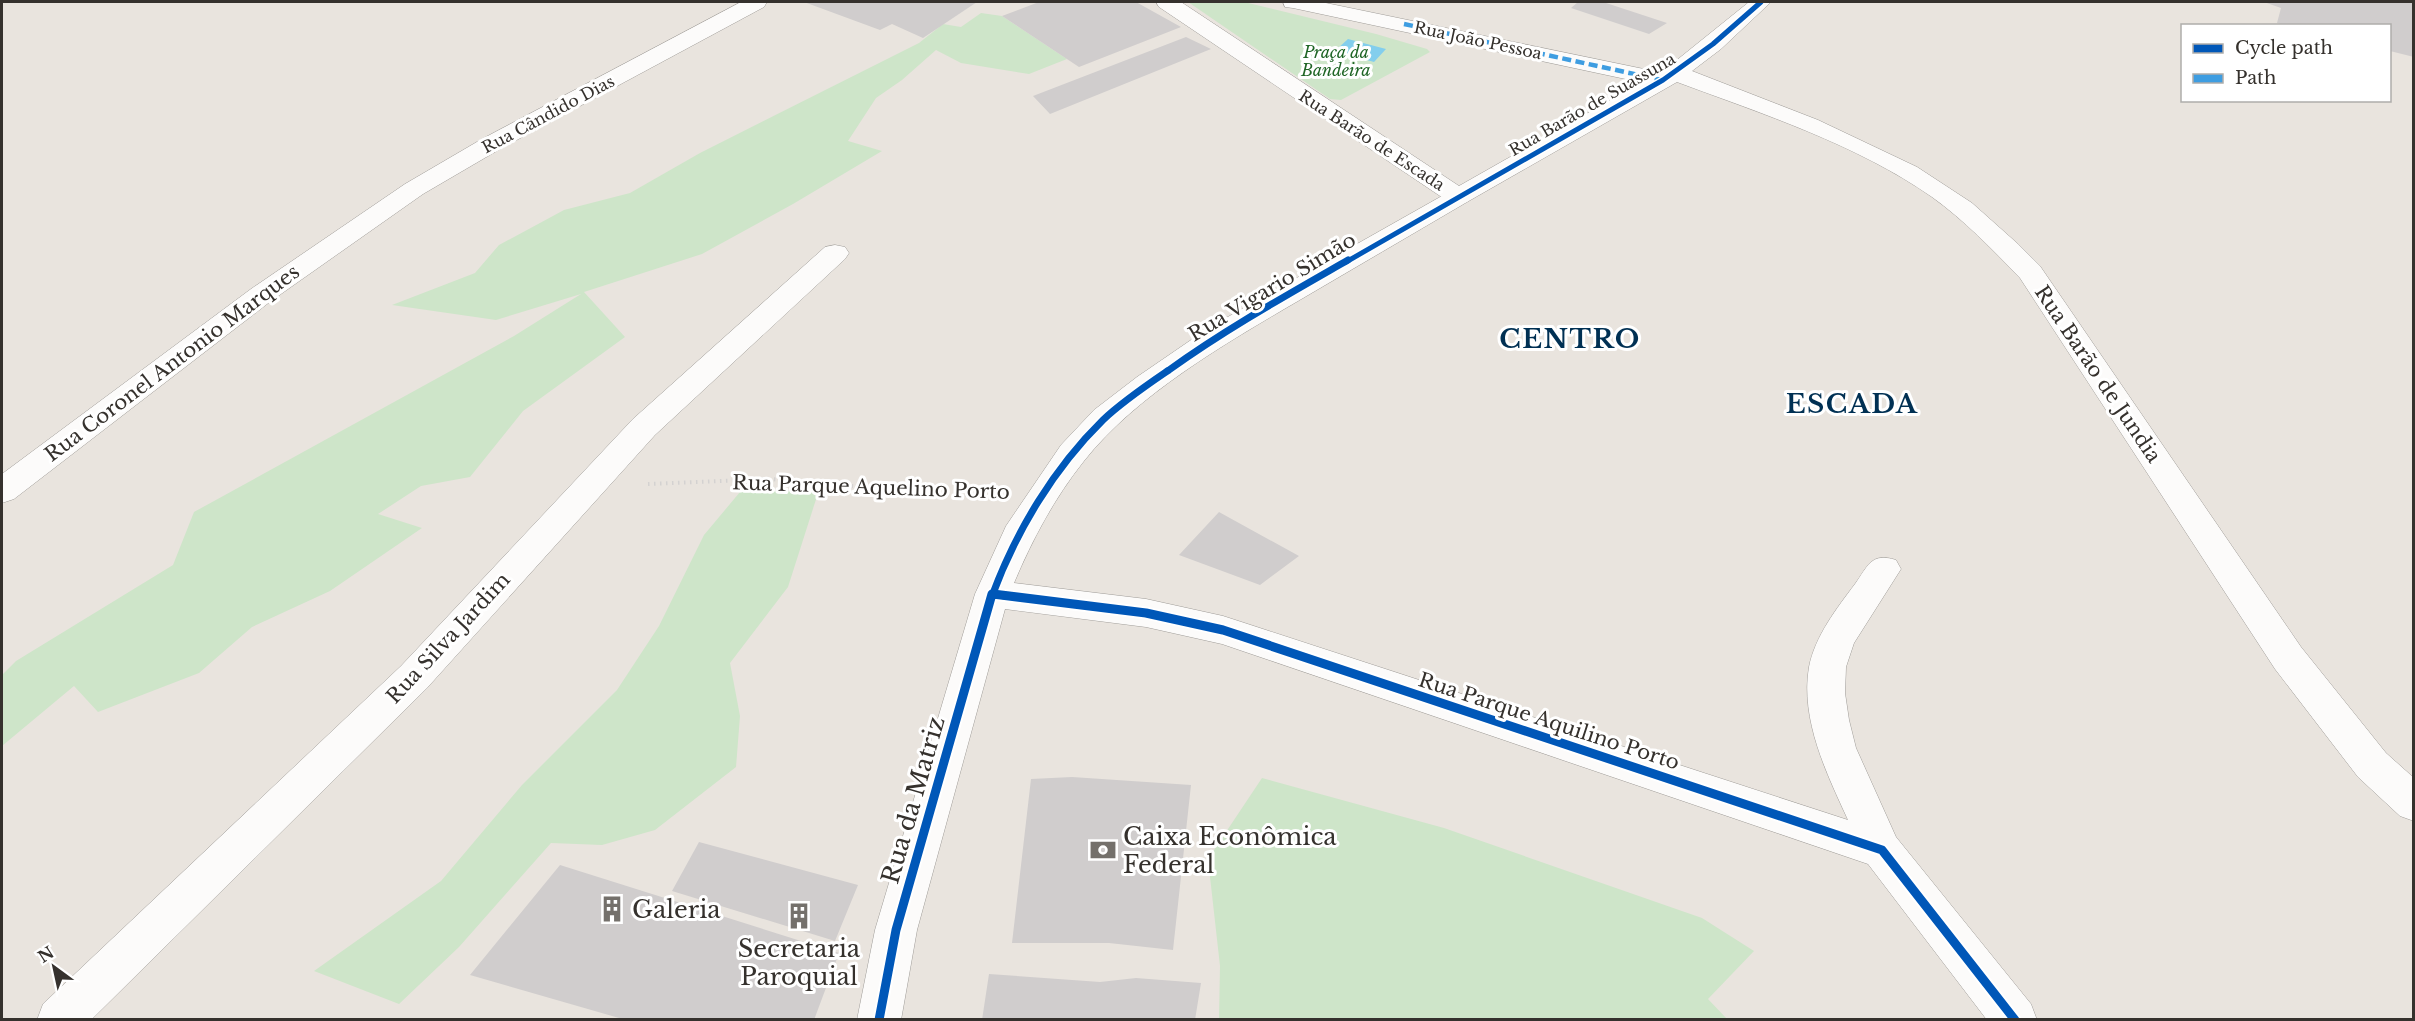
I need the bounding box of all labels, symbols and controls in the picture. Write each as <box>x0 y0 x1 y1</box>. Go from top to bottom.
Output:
street label: Rua João Pessoa <box>1412 17 1544 63</box>
legend <box>2181 24 2391 102</box>
text: Cycle path <box>2235 37 2333 59</box>
park label: Praça da Bandeira <box>1300 42 1371 80</box>
street label: Rua Barão de Suassuna <box>1505 48 1679 160</box>
text: Path <box>2235 67 2276 89</box>
street label: Rua Cândido Dias <box>478 71 618 157</box>
street label: Rua Barão de Escada <box>1295 85 1449 195</box>
street label: Rua Vigario Simão <box>1184 228 1360 346</box>
street label: Rua Coronel Antonio Marques <box>40 259 304 467</box>
street label: Rua Barão de Jundia <box>2030 281 2167 468</box>
district label: CENTRO <box>1499 323 1641 355</box>
district label: ESCADA <box>1786 388 1918 420</box>
street label: Rua Parque Aquelino Porto <box>732 470 1010 504</box>
street label: Rua Silva Jardim <box>381 567 515 708</box>
street label: Rua Parque Aquilino Porto <box>1415 667 1683 775</box>
street label: Rua da Matriz <box>875 713 951 887</box>
place label: Caixa Econômica Federal <box>1123 822 1337 879</box>
bank icon: Caixa Econômica Federal <box>1088 835 1118 865</box>
building icon: Galeria <box>597 894 627 924</box>
place label: Galeria <box>632 895 721 924</box>
building icon: Secretaria Paroquial <box>784 901 814 931</box>
place label: Secretaria Paroquial <box>738 934 861 991</box>
north arrow <box>24 937 84 997</box>
text: N <box>34 942 58 967</box>

